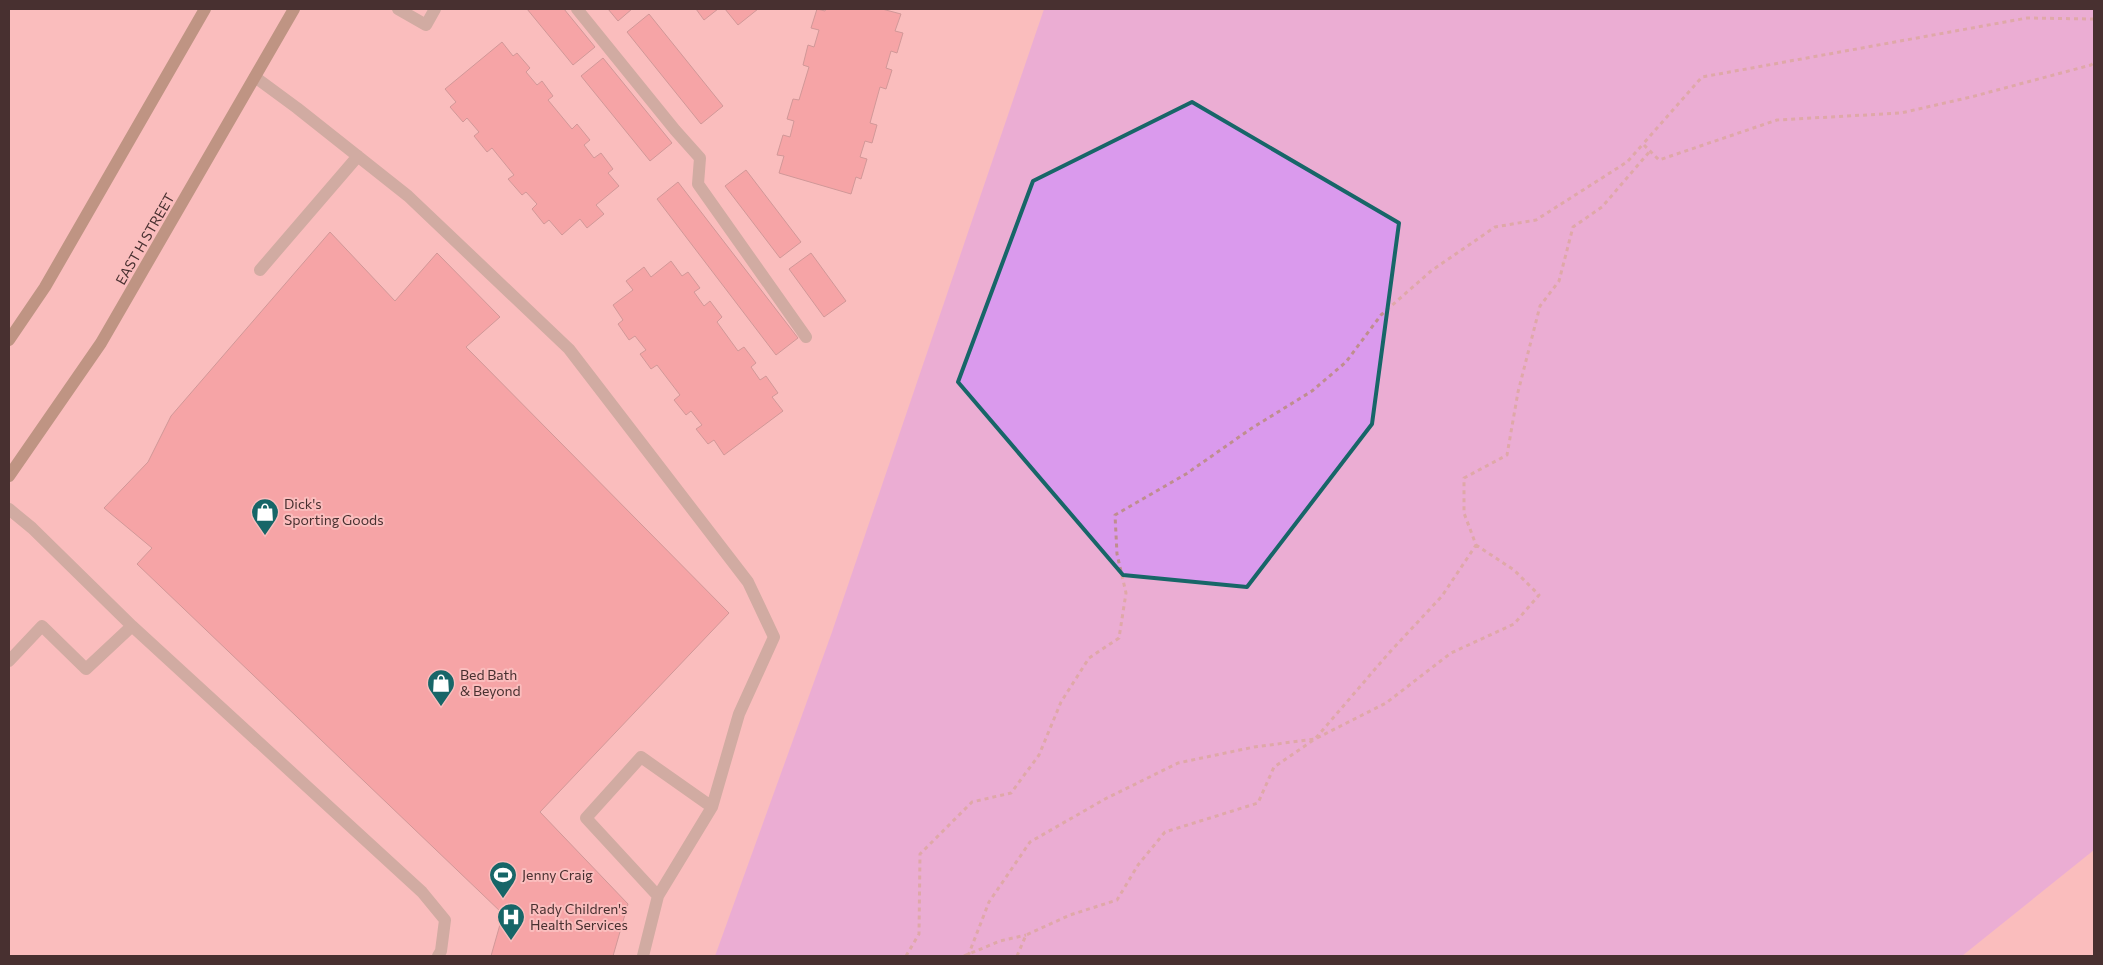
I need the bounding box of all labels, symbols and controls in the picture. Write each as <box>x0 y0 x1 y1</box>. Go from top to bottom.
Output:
street label: EAST H STREET <box>112 190 178 288</box>
place label: Dick's Sporting Goods <box>284 495 384 528</box>
shop icon: Dick's Sporting Goods <box>250 497 280 536</box>
place label: Bed Bath & Beyond <box>460 666 521 699</box>
shop icon: Bed Bath & Beyond <box>426 668 456 707</box>
sports icon: Jenny Craig <box>488 860 518 899</box>
place label: Jenny Craig <box>522 866 593 883</box>
place label: Rady Children's Health Services <box>530 900 628 933</box>
hospital icon: Rady Children's Health Services <box>496 902 526 941</box>

